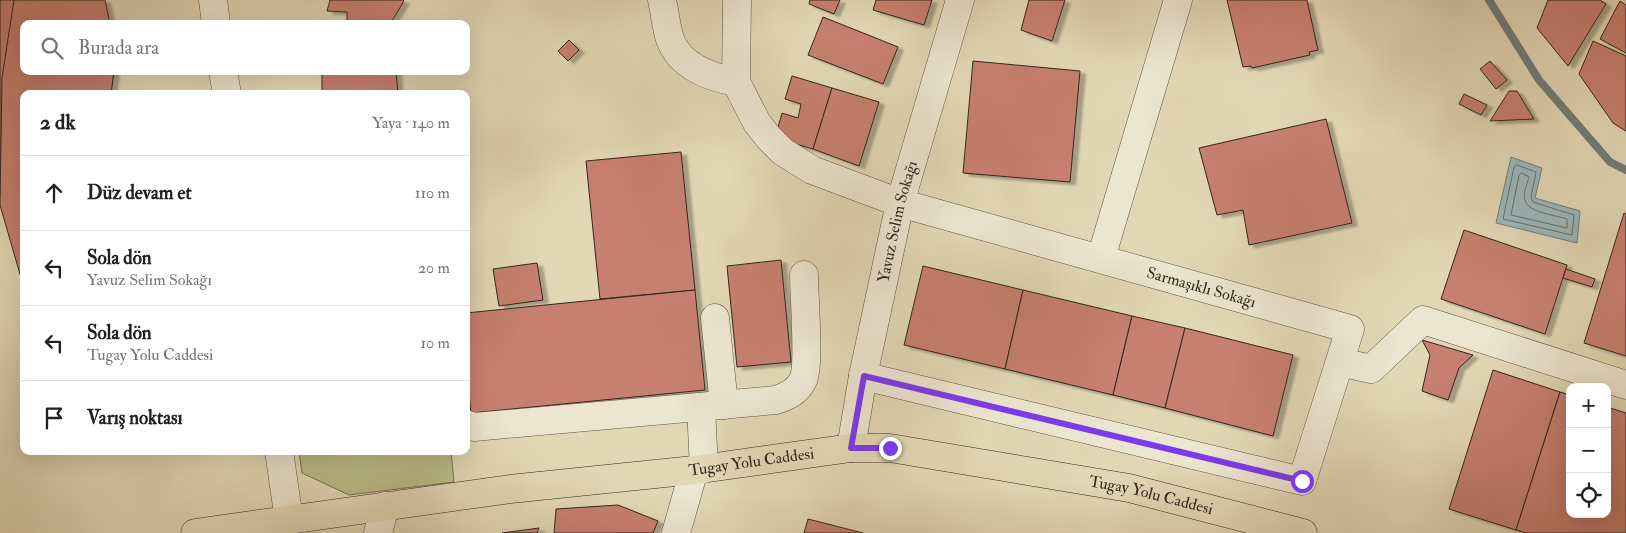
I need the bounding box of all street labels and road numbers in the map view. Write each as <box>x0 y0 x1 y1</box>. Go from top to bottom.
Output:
street label: Yavuz Selim Sokağı <box>873 158 922 285</box>
street label: Sarmaşıklı Sokağı <box>1144 263 1258 312</box>
street label: Tugay Yolu Caddesi <box>687 443 815 481</box>
street label: Tugay Yolu Caddesi <box>1088 472 1215 519</box>

